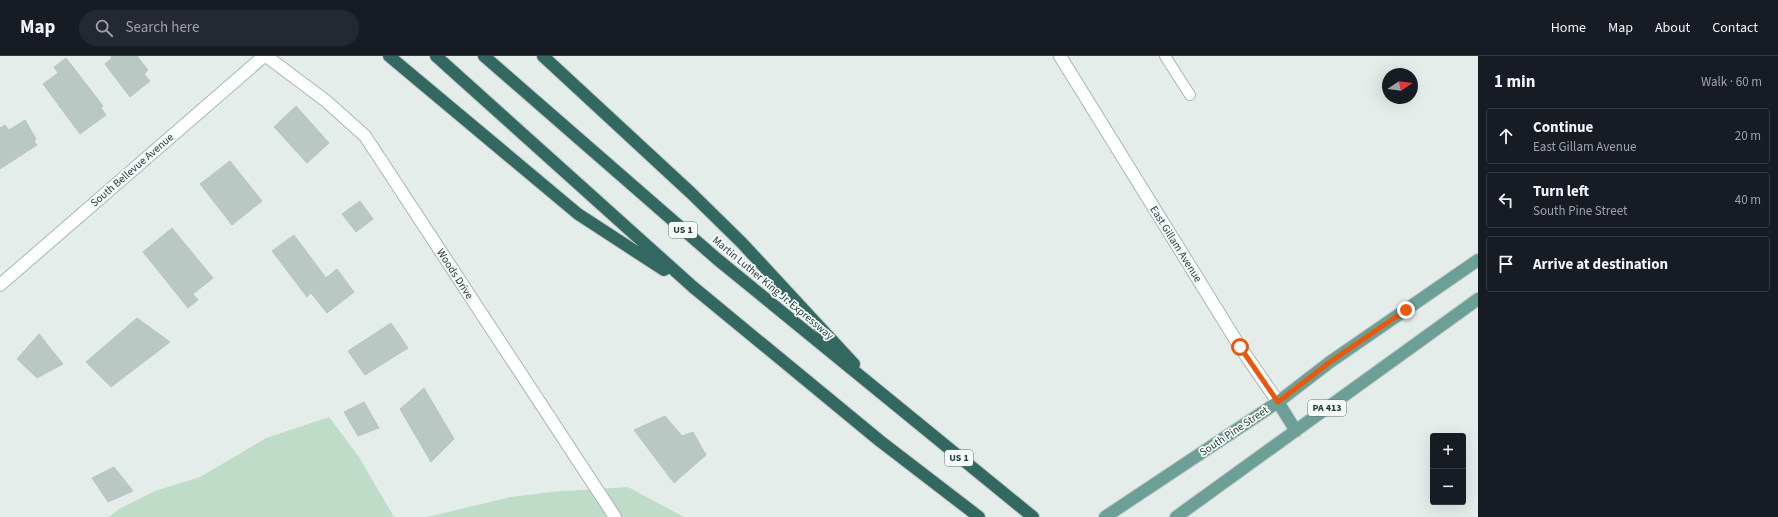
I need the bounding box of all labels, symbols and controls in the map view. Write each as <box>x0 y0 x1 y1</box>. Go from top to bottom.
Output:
search box <box>79 10 359 46</box>
text: Map <box>20 14 55 41</box>
icon: search <box>93 17 115 39</box>
text: Search here <box>125 17 199 38</box>
text: Home <box>1551 18 1586 38</box>
text: Map <box>1608 18 1633 38</box>
text: About <box>1655 18 1690 38</box>
text: Contact <box>1712 18 1758 38</box>
north arrow <box>1382 68 1418 104</box>
text: 1 min <box>1494 70 1535 94</box>
text: Walk · 60 m <box>1701 73 1762 91</box>
text: Continue <box>1533 117 1593 138</box>
icon: ahead <box>1495 125 1517 147</box>
text: 20 m <box>1735 127 1761 145</box>
street label: South Bellevue Avenue <box>87 129 177 210</box>
text: East Gillam Avenue <box>1533 138 1636 156</box>
text: Turn left <box>1533 181 1589 202</box>
icon: left <box>1495 189 1517 211</box>
text: 40 m <box>1735 191 1761 209</box>
text: South Pine Street <box>1533 202 1627 220</box>
street label: East Gillam Avenue <box>1146 203 1206 286</box>
road number: US 1 <box>669 222 697 238</box>
street label: Martin Luther King Jr. Expressway <box>709 233 837 343</box>
street label: Woods Drive <box>433 246 477 303</box>
icon: arrive <box>1495 253 1517 275</box>
text: Arrive at destination <box>1533 254 1668 275</box>
route end <box>1397 301 1415 319</box>
route start <box>1231 338 1249 356</box>
road number: PA 413 <box>1308 400 1346 416</box>
street label: South Pine Street <box>1197 402 1272 460</box>
map controls <box>1430 433 1466 505</box>
button: + <box>1430 433 1466 469</box>
road number: US 1 <box>945 450 973 466</box>
button: − <box>1430 469 1466 505</box>

